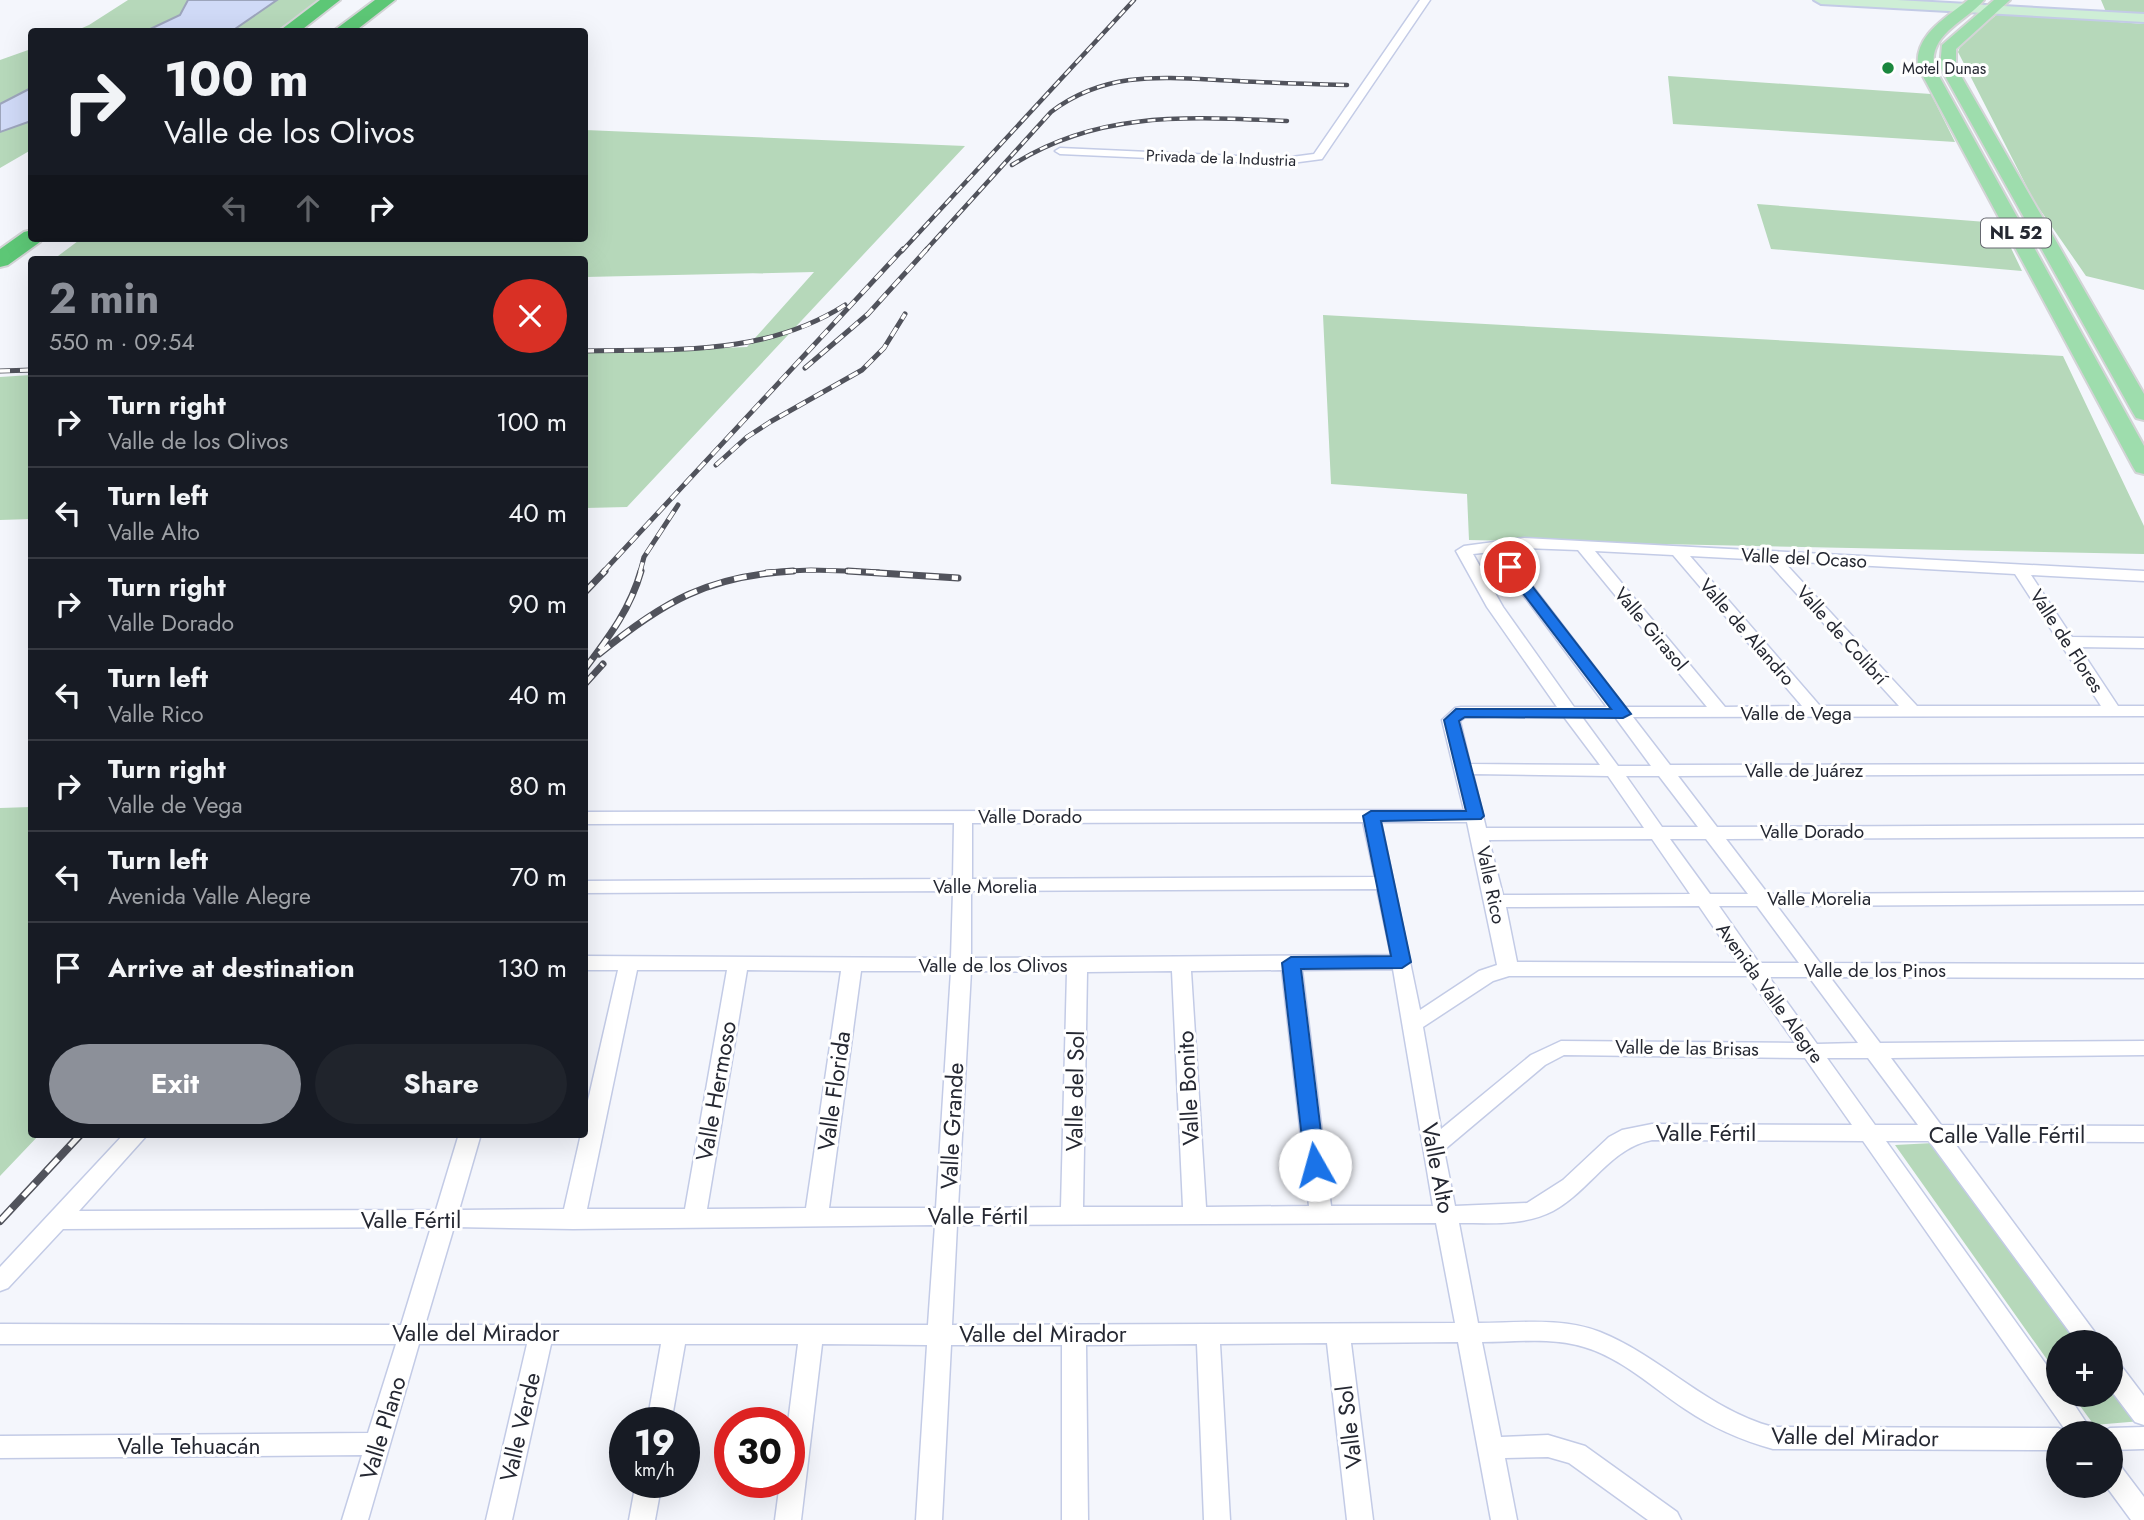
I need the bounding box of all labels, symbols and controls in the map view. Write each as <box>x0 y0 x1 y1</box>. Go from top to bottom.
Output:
text: 100 m <box>164 44 309 114</box>
icon: right <box>49 56 140 147</box>
place label: Motel Dunas <box>1902 57 1986 80</box>
marker: Motel Dunas <box>1880 60 1896 76</box>
text: Valle de los Olivos <box>164 109 415 155</box>
street label: Privada de la Industria <box>1146 144 1296 172</box>
icon: left <box>216 189 254 227</box>
icon: ahead <box>289 189 327 227</box>
icon: right <box>362 189 400 227</box>
road number: NL 52 <box>1981 218 2051 247</box>
text: 2 min <box>49 268 159 329</box>
button: close <box>493 279 567 353</box>
text: 550 m · 09:54 <box>49 325 195 359</box>
text: Turn right <box>108 386 226 424</box>
icon: right <box>49 403 87 441</box>
text: 100 m <box>496 403 567 441</box>
text: Valle de los Olivos <box>108 424 288 458</box>
text: Turn left <box>108 477 208 515</box>
icon: left <box>49 494 87 532</box>
text: 40 m <box>508 494 567 532</box>
text: Valle Alto <box>108 515 200 549</box>
pin <box>1480 537 1540 597</box>
street label: Valle del Ocaso <box>1740 541 1868 575</box>
icon: arrive <box>1491 548 1529 586</box>
text: Turn right <box>108 568 226 606</box>
street label: Valle de Alandro <box>1693 573 1801 691</box>
street label: Valle de Colibrí <box>1790 579 1895 691</box>
street label: Valle Girasol <box>1608 581 1694 677</box>
street label: Valle de Flores <box>2023 584 2111 698</box>
icon: right <box>49 585 87 623</box>
text: 90 m <box>508 585 567 623</box>
text: Valle Dorado <box>108 606 234 640</box>
text: Turn left <box>108 659 208 697</box>
icon: left <box>49 676 87 714</box>
text: 40 m <box>508 676 567 714</box>
text: Valle Rico <box>108 697 204 731</box>
street label: Valle de Vega <box>1740 700 1852 727</box>
text: Turn right <box>108 750 226 788</box>
street label: Valle de Juárez <box>1745 757 1864 784</box>
icon: right <box>49 767 87 805</box>
text: 80 m <box>509 767 567 805</box>
text: Valle de Vega <box>108 788 242 822</box>
street label: Valle Dorado <box>978 803 1082 830</box>
street label: Valle Dorado <box>1760 818 1864 845</box>
text: Turn left <box>108 841 208 879</box>
street label: Valle Rico <box>1470 844 1512 926</box>
icon: left <box>49 858 87 896</box>
text: 70 m <box>510 858 567 896</box>
street label: Valle Morelia <box>933 873 1037 900</box>
text: Avenida Valle Alegre <box>108 879 311 913</box>
street label: Valle Morelia <box>1767 885 1871 912</box>
street label: Avenida Valle Alegre <box>1710 917 1830 1069</box>
icon: arrive <box>49 949 87 987</box>
text: Arrive at destination <box>108 949 355 987</box>
text: 130 m <box>497 949 567 987</box>
street label: Valle de los Olivos <box>919 952 1068 979</box>
street label: Valle de los Pinos <box>1804 957 1946 984</box>
street label: Valle Hermoso <box>687 1018 745 1164</box>
street label: Valle Florida <box>809 1029 859 1153</box>
street label: Valle del Sol <box>1057 1030 1093 1152</box>
street label: Valle Bonito <box>1168 1030 1208 1146</box>
street label: Valle de las Brisas <box>1615 1033 1759 1063</box>
button: Exit <box>49 1044 301 1124</box>
button: Share <box>315 1044 567 1124</box>
street label: Valle Grande <box>932 1062 972 1190</box>
street label: Valle Fértil <box>1656 1116 1756 1150</box>
street label: Calle Valle Fértil <box>1929 1118 2085 1152</box>
street label: Valle Alto <box>1413 1120 1463 1216</box>
position arrow <box>1278 1128 1352 1202</box>
street label: Valle Fértil <box>928 1199 1028 1233</box>
street label: Valle Fértil <box>361 1203 461 1237</box>
street label: Valle del Mirador <box>392 1316 560 1350</box>
street label: Valle del Mirador <box>959 1317 1127 1351</box>
map controls <box>2046 1330 2123 1498</box>
button: + <box>2046 1330 2123 1407</box>
street label: Valle Verde <box>491 1369 549 1485</box>
street label: Valle Plano <box>351 1372 415 1484</box>
street label: Valle Sol <box>1327 1383 1371 1471</box>
speed limit sign: 30 <box>714 1407 805 1498</box>
text: 19 <box>634 1418 675 1468</box>
street label: Valle del Mirador <box>1771 1419 1939 1455</box>
button: − <box>2046 1421 2123 1498</box>
street label: Valle Tehuacán <box>118 1429 260 1463</box>
text: km/h <box>634 1457 675 1483</box>

